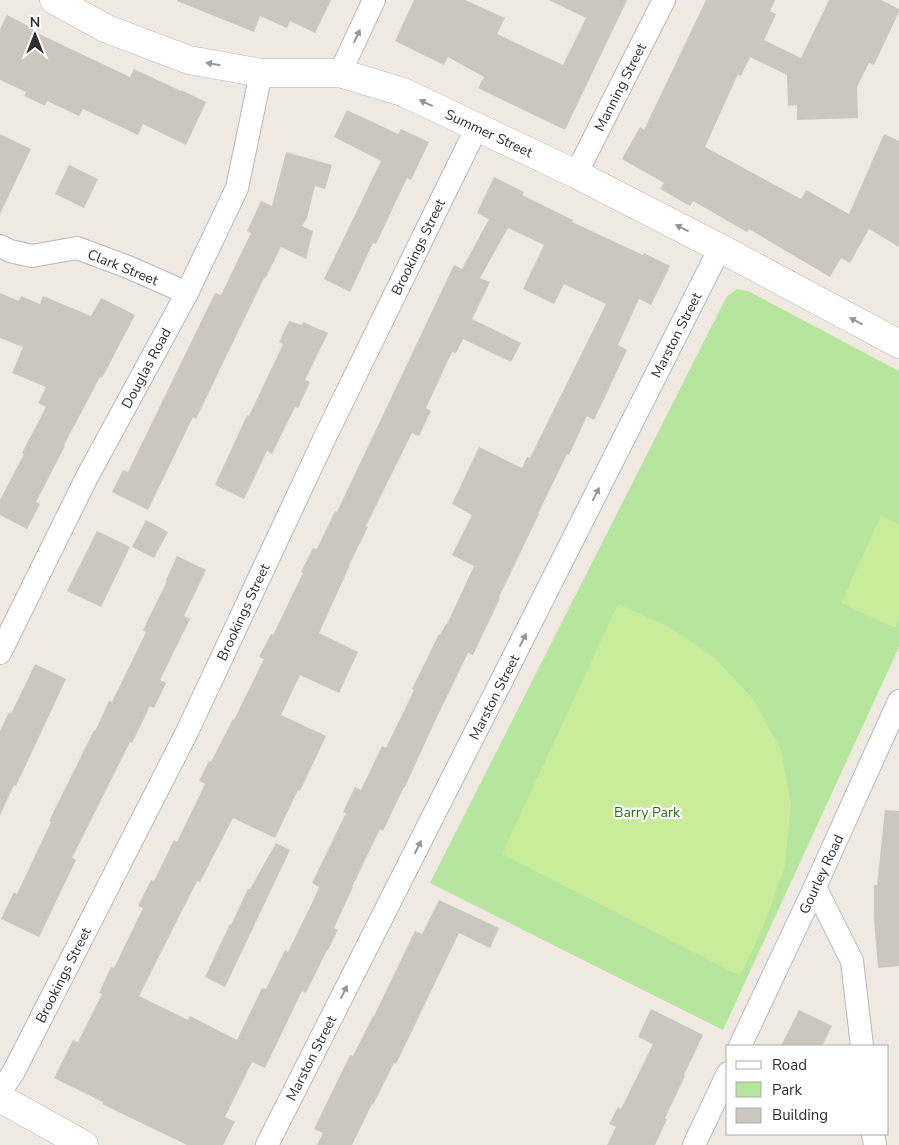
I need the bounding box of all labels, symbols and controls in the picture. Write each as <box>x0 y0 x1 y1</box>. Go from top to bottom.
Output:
north arrow <box>10 10 60 60</box>
text: N <box>30 13 40 32</box>
one-way arrow <box>353 29 361 43</box>
street label: Manning Street <box>590 40 651 135</box>
one-way arrow <box>206 60 221 68</box>
one-way arrow <box>419 99 433 107</box>
street label: Summer Street <box>442 105 536 162</box>
street label: Brookings Street <box>387 196 450 299</box>
one-way arrow <box>674 224 689 232</box>
street label: Clark Street <box>85 245 161 290</box>
street label: Marston Street <box>647 289 706 381</box>
one-way arrow <box>849 317 863 325</box>
street label: Douglas Road <box>117 325 176 412</box>
one-way arrow <box>592 487 600 502</box>
street label: Brookings Street <box>213 561 274 664</box>
one-way arrow <box>518 632 527 647</box>
street label: Marston Street <box>465 651 524 743</box>
park label: Barry Park <box>614 803 681 822</box>
street label: Gourley Road <box>795 831 848 917</box>
one-way arrow <box>414 840 422 854</box>
street label: Brookings Street <box>31 924 96 1026</box>
one-way arrow <box>341 985 349 999</box>
street label: Marston Street <box>282 1012 341 1104</box>
legend <box>726 1045 889 1135</box>
text: Road <box>772 1055 807 1075</box>
text: Park <box>772 1080 802 1100</box>
text: Building <box>772 1105 828 1125</box>

